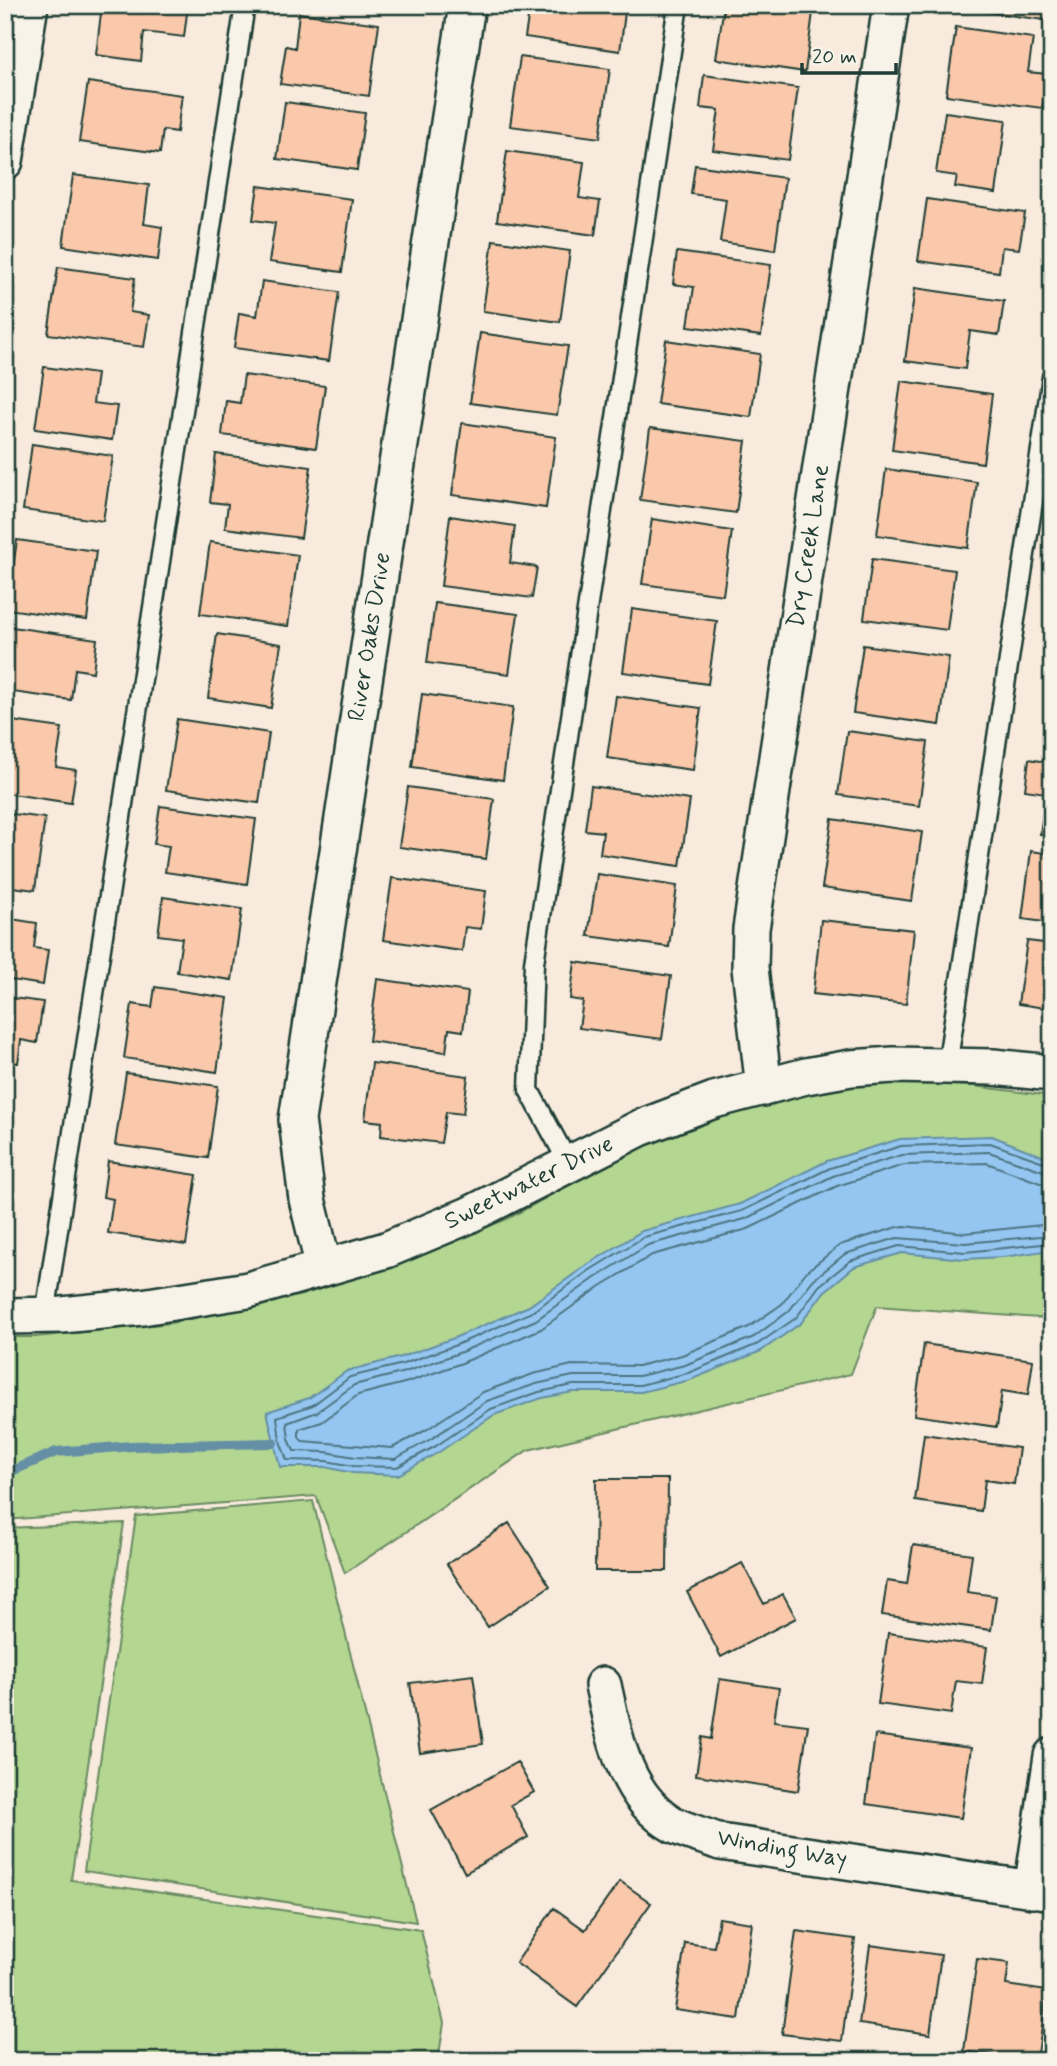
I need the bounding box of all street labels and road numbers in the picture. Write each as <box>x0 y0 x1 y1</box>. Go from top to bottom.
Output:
street label: Dry Creek Lane <box>781 462 837 630</box>
street label: River Oaks Drive <box>341 550 399 724</box>
street label: Sweetwater Drive <box>439 1129 619 1237</box>
street label: Winding Way <box>714 1822 849 1879</box>

